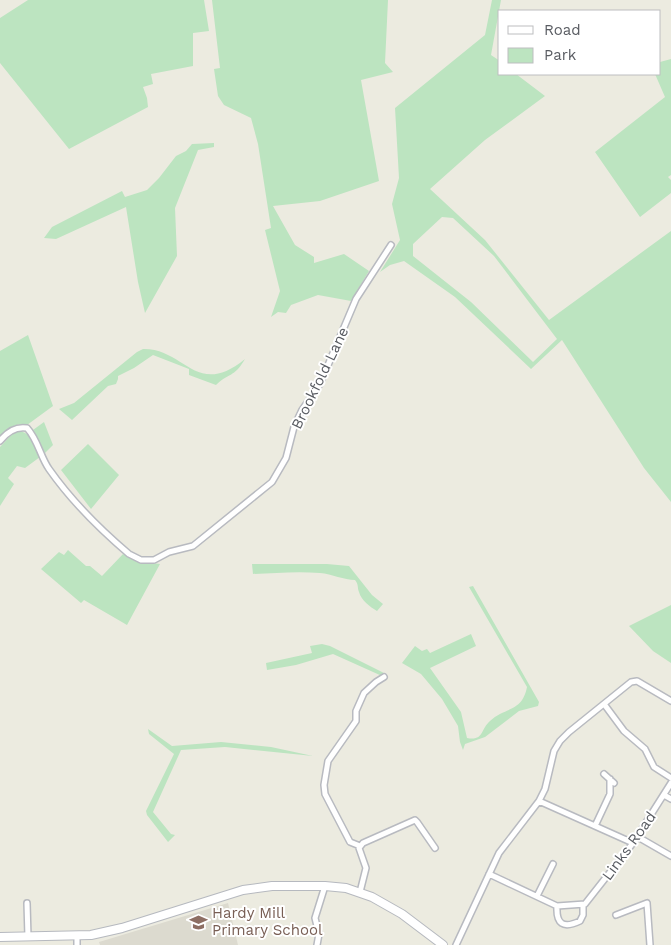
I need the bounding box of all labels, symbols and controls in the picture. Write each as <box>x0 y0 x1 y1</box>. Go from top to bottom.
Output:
legend <box>498 10 661 75</box>
text: Road <box>544 21 581 39</box>
text: Park <box>544 46 577 64</box>
street label: Brookfold Lane <box>287 324 353 432</box>
street label: Links Road <box>598 808 660 884</box>
place label: Hardy Mill Primary School <box>212 904 323 939</box>
school or university icon: Hardy Mill Primary School <box>188 912 208 932</box>

